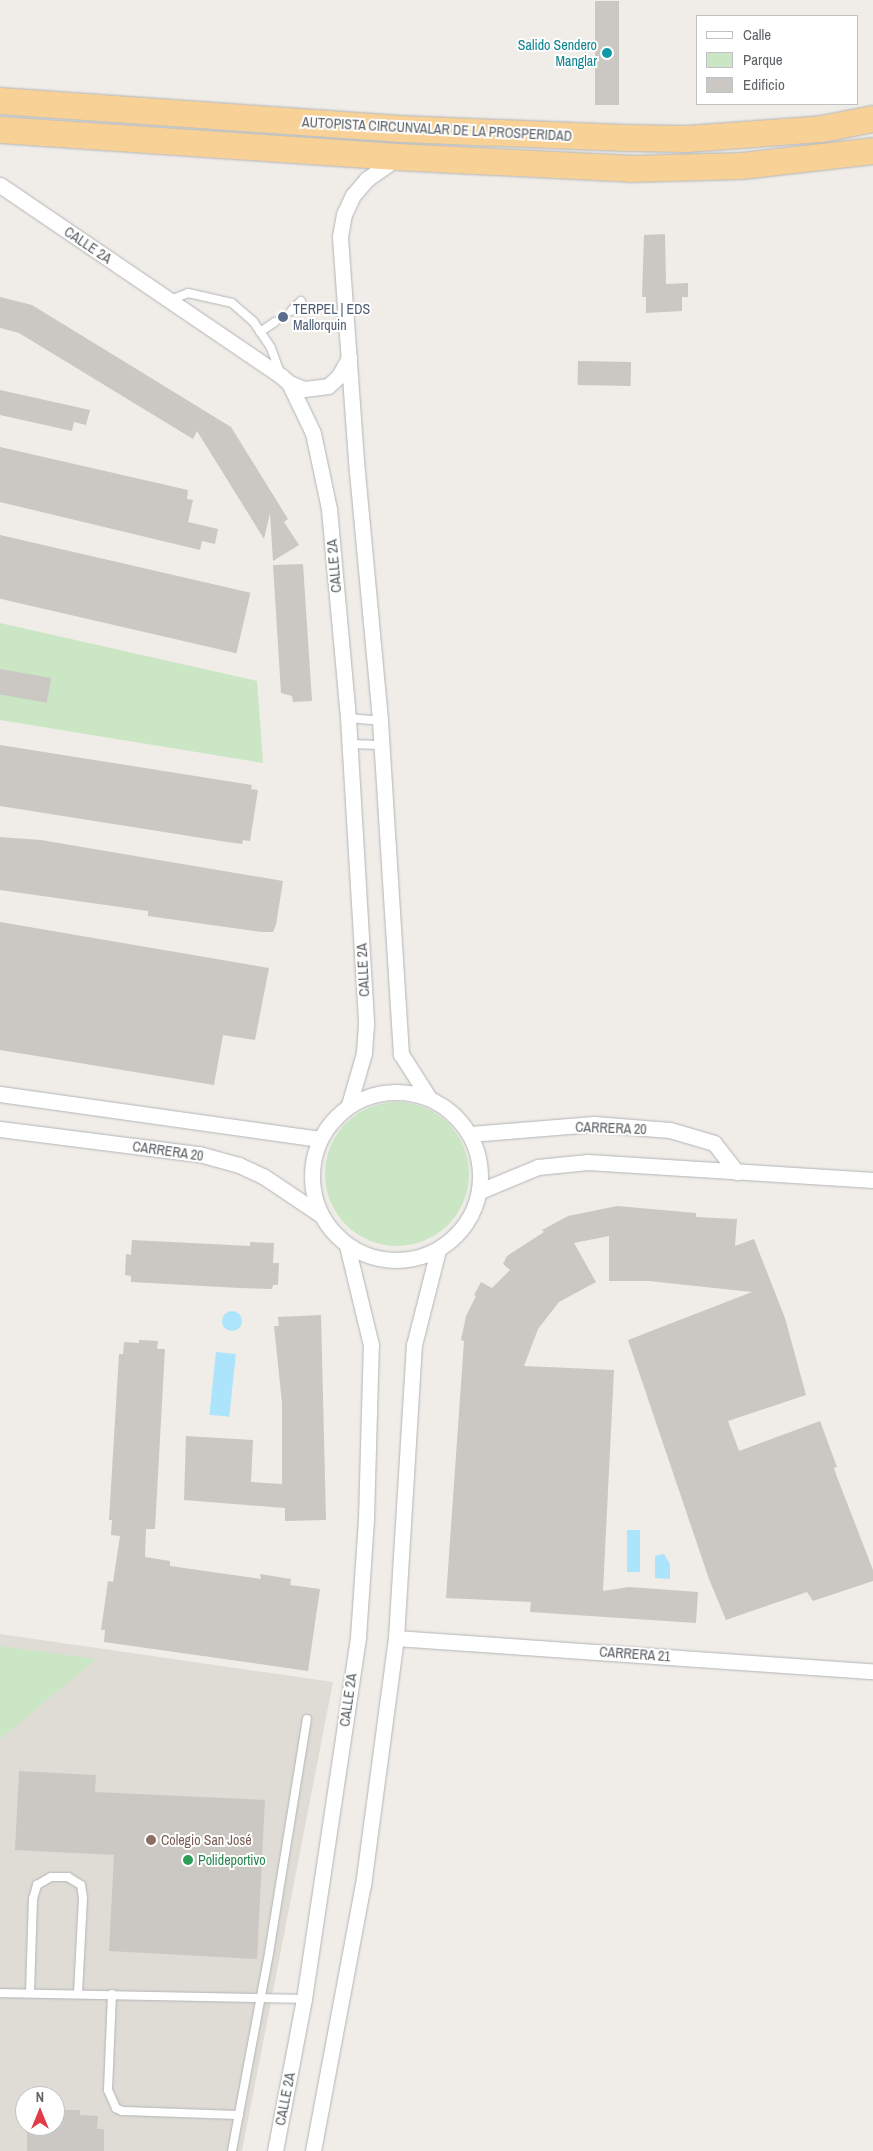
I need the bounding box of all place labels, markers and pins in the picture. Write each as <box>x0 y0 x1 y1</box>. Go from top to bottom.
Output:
place label: Salido Sendero Manglar <box>518 37 597 70</box>
marker: Salido Sendero Manglar <box>601 47 613 59</box>
place label: TERPEL | EDS Mallorquin <box>293 301 371 334</box>
marker: TERPEL | EDS Mallorquin <box>277 311 289 323</box>
place label: Colegio San José <box>161 1832 252 1848</box>
marker: Colegio San José <box>145 1834 157 1846</box>
place label: Polideportivo <box>198 1852 266 1868</box>
marker: Polideportivo <box>182 1854 194 1866</box>

